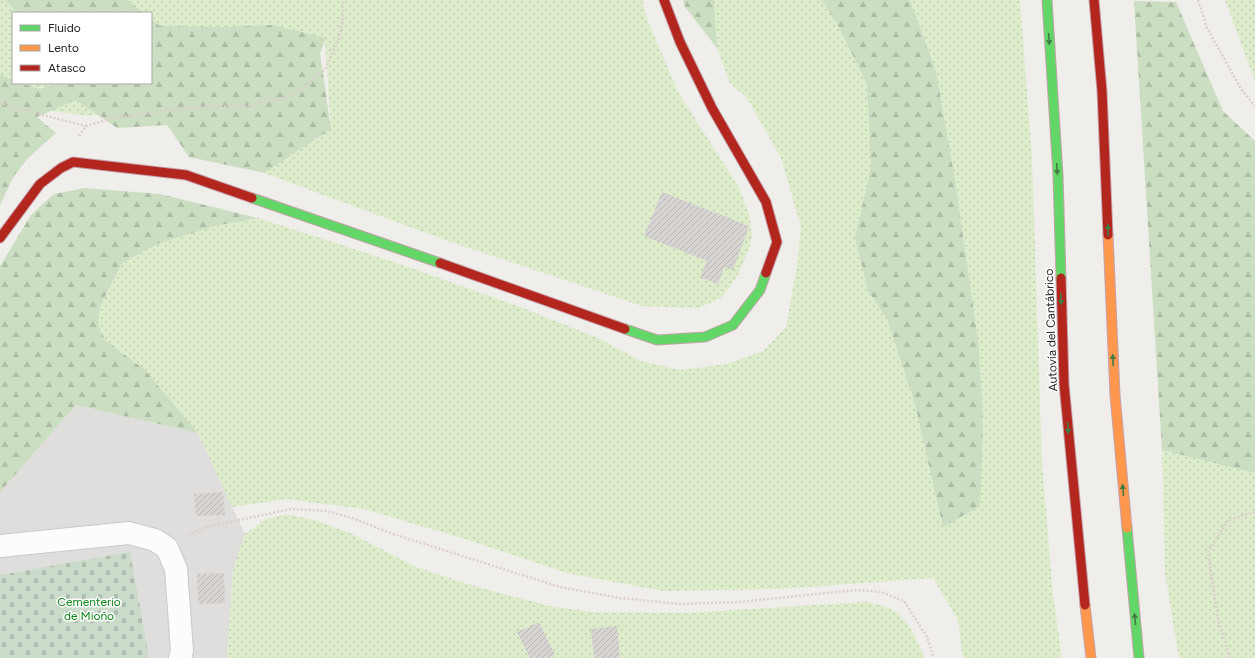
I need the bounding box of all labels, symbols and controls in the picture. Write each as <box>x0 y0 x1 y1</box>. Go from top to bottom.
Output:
legend <box>12 12 152 84</box>
text: Fluido <box>48 21 81 35</box>
one-way arrow <box>1046 33 1053 45</box>
text: Lento <box>48 41 79 55</box>
text: Atasco <box>48 61 86 75</box>
one-way arrow <box>1054 163 1061 175</box>
one-way arrow <box>1104 224 1111 236</box>
street label: Autovía del Cantábrico <box>1042 268 1060 392</box>
one-way arrow <box>1058 293 1064 306</box>
one-way arrow <box>1110 354 1117 366</box>
one-way arrow <box>1065 422 1071 434</box>
one-way arrow <box>1120 484 1127 496</box>
park label: Cementerio de Mioño <box>57 595 121 623</box>
one-way arrow <box>1132 613 1139 625</box>

